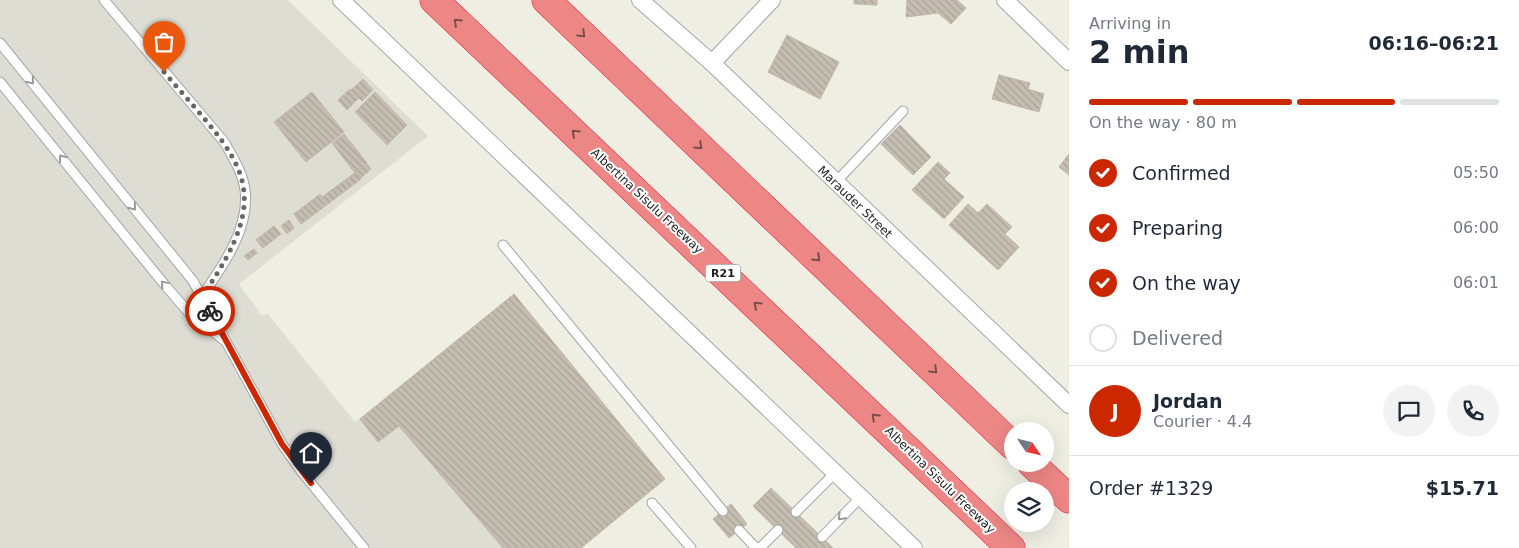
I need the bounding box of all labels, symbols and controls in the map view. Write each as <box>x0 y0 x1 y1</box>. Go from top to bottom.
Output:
text: Arriving in <box>1089 14 1171 33</box>
one-way arrow <box>454 19 463 28</box>
pin <box>143 21 185 72</box>
icon: bag <box>150 28 178 56</box>
one-way arrow <box>576 28 585 37</box>
text: 06:16–06:21 <box>1369 32 1499 54</box>
text: 2 min <box>1089 33 1190 71</box>
one-way arrow <box>25 75 33 84</box>
text: On the way · 80 m <box>1089 113 1237 132</box>
one-way arrow <box>572 130 581 139</box>
one-way arrow <box>693 140 702 149</box>
street label: Albertina Sisulu Freeway <box>588 146 706 256</box>
one-way arrow <box>58 154 67 163</box>
icon: check <box>1089 159 1117 187</box>
text: Confirmed <box>1132 162 1231 184</box>
street label: Marauder Street <box>815 163 895 241</box>
text: 05:50 <box>1453 163 1499 182</box>
one-way arrow <box>128 202 137 211</box>
icon: check <box>1089 214 1117 242</box>
text: Preparing <box>1132 217 1223 239</box>
text: 06:00 <box>1453 218 1499 237</box>
one-way arrow <box>811 252 820 261</box>
road number: R21 <box>706 264 740 282</box>
icon: check <box>1089 269 1117 297</box>
text: On the way <box>1132 272 1241 294</box>
text: 06:01 <box>1453 273 1499 292</box>
one-way arrow <box>161 280 170 289</box>
courier <box>185 286 235 336</box>
icon: bike <box>196 297 224 325</box>
one-way arrow <box>754 302 763 311</box>
text: Delivered <box>1132 327 1223 349</box>
one-way arrow <box>928 365 937 374</box>
button: chat <box>1383 385 1435 437</box>
button: phone <box>1447 385 1499 437</box>
text: Jordan <box>1153 390 1222 412</box>
text: J <box>1111 400 1119 422</box>
text: Courier · 4.4 <box>1153 412 1252 431</box>
one-way arrow <box>871 414 880 423</box>
north arrow <box>1004 422 1054 472</box>
map controls <box>1004 422 1054 532</box>
street label: Albertina Sisulu Freeway <box>882 424 998 536</box>
pin <box>290 432 332 483</box>
icon: home <box>297 439 325 467</box>
text: Order #1329 <box>1089 477 1213 499</box>
text: $15.71 <box>1426 477 1499 499</box>
button: layers <box>1004 482 1054 532</box>
one-way arrow <box>838 511 847 520</box>

